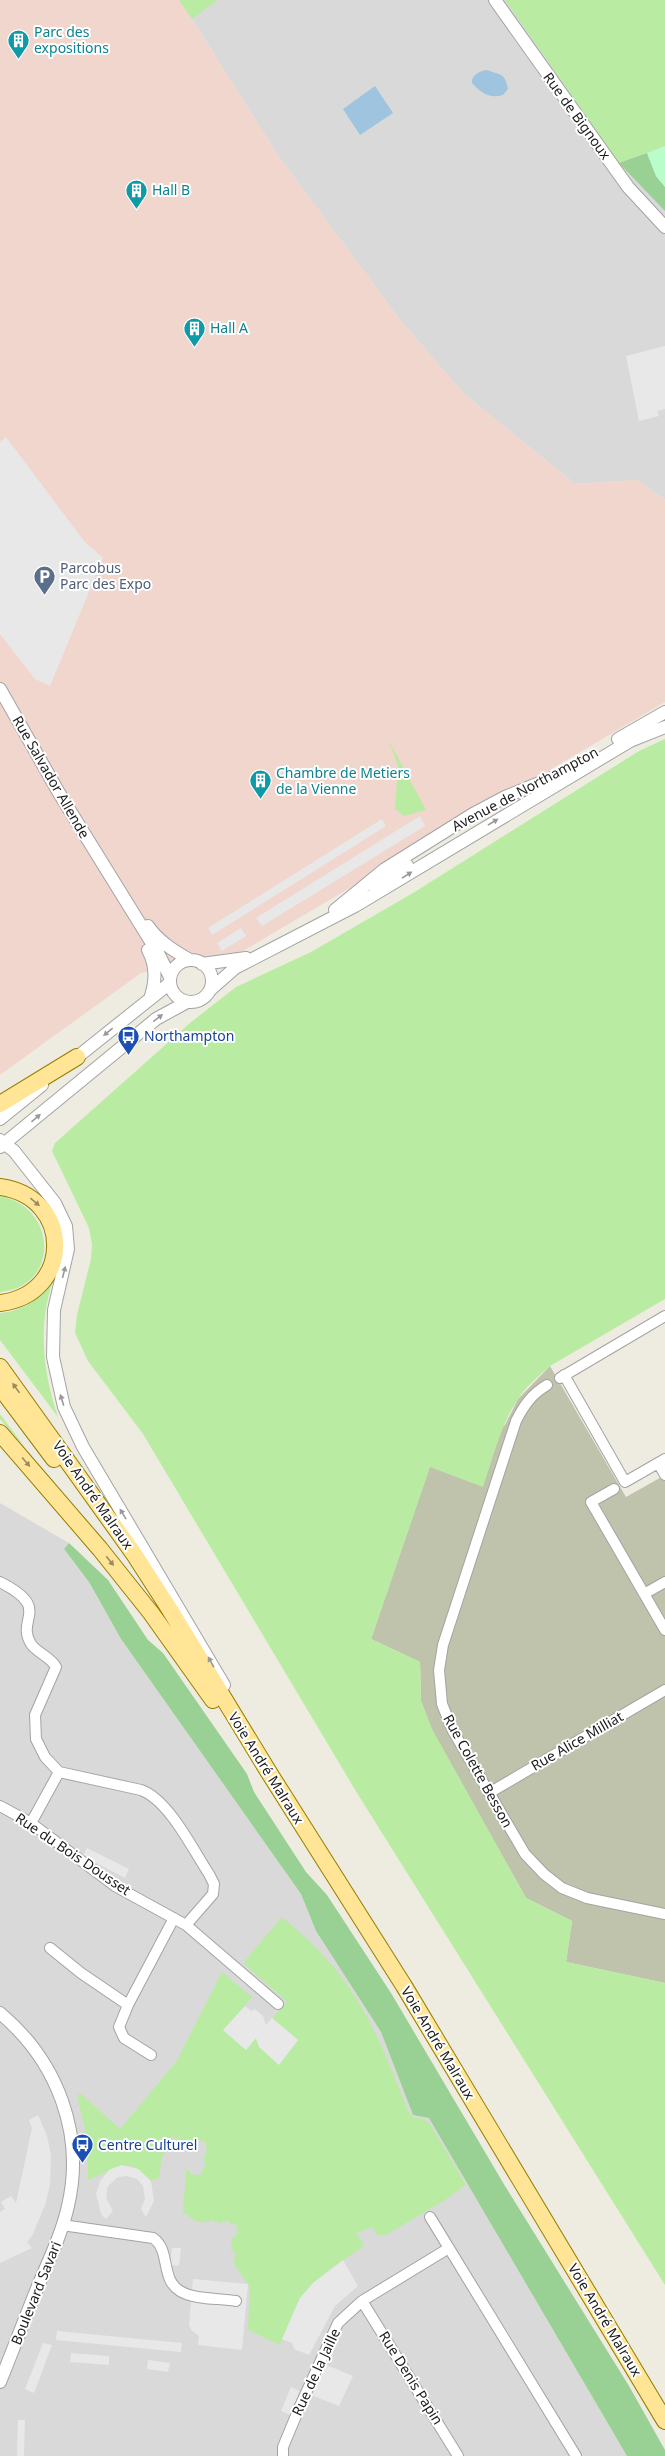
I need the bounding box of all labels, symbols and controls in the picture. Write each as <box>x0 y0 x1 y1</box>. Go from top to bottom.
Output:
place label: Parc des expositions <box>34 22 109 57</box>
building icon: Parc des expositions <box>5 27 31 60</box>
street label: Rue de Bignoux <box>539 68 616 164</box>
building icon: Hall B <box>124 177 150 210</box>
place label: Hall B <box>152 180 190 199</box>
building icon: Hall A <box>182 315 208 348</box>
place label: Hall A <box>210 318 248 337</box>
place label: Parcobus Parc des Expo <box>60 558 151 593</box>
parking icon: Parcobus Parc des Expo <box>31 563 57 596</box>
street label: Rue Salvador Allende <box>9 712 94 842</box>
street label: Avenue de Northampton <box>448 742 601 835</box>
place label: Chambre de Metiers de la Vienne <box>276 763 410 798</box>
building icon: Chambre de Metiers de la Vienne <box>248 768 274 801</box>
one-way arrow <box>487 818 499 825</box>
one-way arrow <box>401 872 413 879</box>
one-way arrow <box>153 1014 163 1022</box>
bus stop icon: Northampton <box>115 1023 141 1056</box>
place label: Northampton <box>144 1026 234 1045</box>
one-way arrow <box>103 1027 114 1036</box>
one-way arrow <box>30 1114 41 1123</box>
one-way arrow <box>30 1197 41 1206</box>
one-way arrow <box>61 1266 67 1278</box>
one-way arrow <box>11 1382 20 1393</box>
one-way arrow <box>59 1393 65 1405</box>
street label: Voie André Malraux <box>49 1437 138 1553</box>
one-way arrow <box>21 1457 30 1468</box>
one-way arrow <box>119 1509 127 1519</box>
one-way arrow <box>106 1556 114 1567</box>
one-way arrow <box>208 1656 215 1668</box>
street label: Rue Alice Milliat <box>527 1706 626 1775</box>
street label: Voie André Malraux <box>224 1708 309 1828</box>
street label: Rue Colette Besson <box>439 1711 518 1831</box>
street label: Rue du Bois Dousset <box>12 1808 135 1899</box>
street label: Voie André Malraux <box>397 1983 480 2103</box>
bus stop icon: Centre Culturel <box>69 2132 95 2165</box>
place label: Centre Culturel <box>98 2135 197 2154</box>
street label: Boulevard Savari <box>6 2238 65 2347</box>
street label: Voie André Malraux <box>564 2260 647 2380</box>
street label: Rue de la Jaille <box>287 2325 344 2419</box>
street label: Rue Denis Papin <box>375 2327 448 2428</box>

